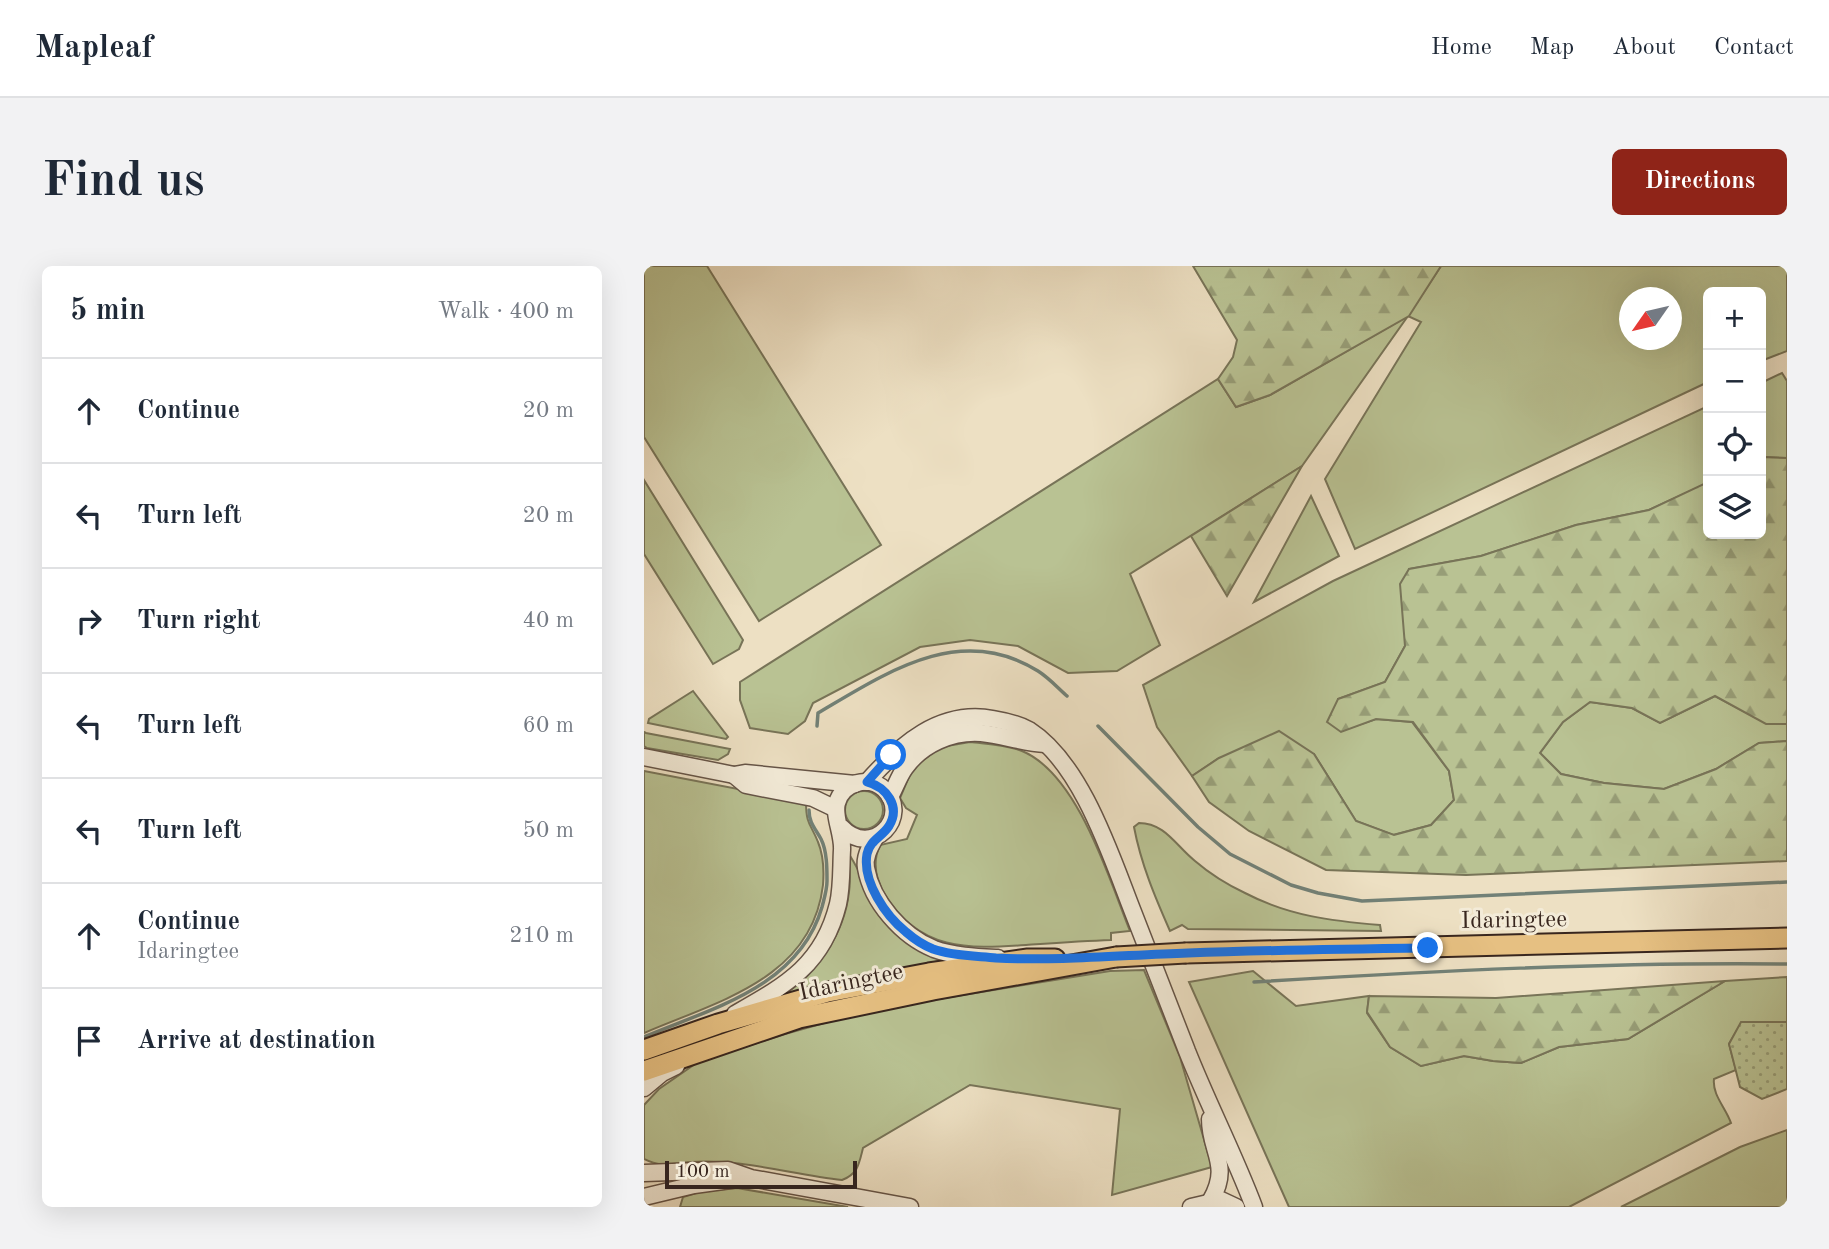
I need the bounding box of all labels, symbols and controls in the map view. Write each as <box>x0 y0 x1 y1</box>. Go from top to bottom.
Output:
text: Mapleaf <box>35 32 153 65</box>
text: Home <box>1431 36 1492 60</box>
text: Map <box>1530 36 1574 60</box>
text: About <box>1612 36 1676 60</box>
text: Contact <box>1714 36 1794 60</box>
button: Directions <box>1612 149 1787 215</box>
text: Find us <box>42 158 205 207</box>
north arrow <box>1619 287 1682 350</box>
map controls <box>1703 287 1766 539</box>
button: + <box>1703 287 1766 350</box>
text: 5 min <box>70 296 145 326</box>
text: Walk · 400 m <box>438 300 574 323</box>
button: − <box>1703 350 1766 413</box>
icon: ahead <box>70 392 108 430</box>
text: Continue <box>137 398 240 424</box>
text: 20 m <box>523 399 574 422</box>
button: locate <box>1703 413 1766 476</box>
button: layers <box>1703 476 1766 539</box>
icon: left <box>70 497 108 535</box>
text: Turn left <box>137 503 242 529</box>
text: 20 m <box>523 504 574 527</box>
icon: right <box>70 602 108 640</box>
text: Turn right <box>137 608 260 634</box>
text: 40 m <box>523 609 574 632</box>
icon: left <box>70 707 108 745</box>
text: Turn left <box>137 713 242 739</box>
text: 60 m <box>523 714 574 737</box>
route start <box>875 739 906 770</box>
icon: left <box>70 812 108 850</box>
text: Turn left <box>137 818 242 844</box>
text: 50 m <box>523 819 574 842</box>
street label: Idaringtee <box>1461 908 1567 934</box>
text: Continue <box>137 909 240 935</box>
icon: ahead <box>70 917 108 955</box>
text: 210 m <box>509 924 574 947</box>
route end <box>1412 932 1443 963</box>
text: Idaringtee <box>137 940 239 963</box>
street label: Idaringtee <box>796 960 906 1006</box>
icon: arrive <box>70 1022 108 1060</box>
text: Arrive at destination <box>137 1028 376 1054</box>
scale bar <box>665 1158 858 1190</box>
text: 100 m <box>676 1163 729 1182</box>

